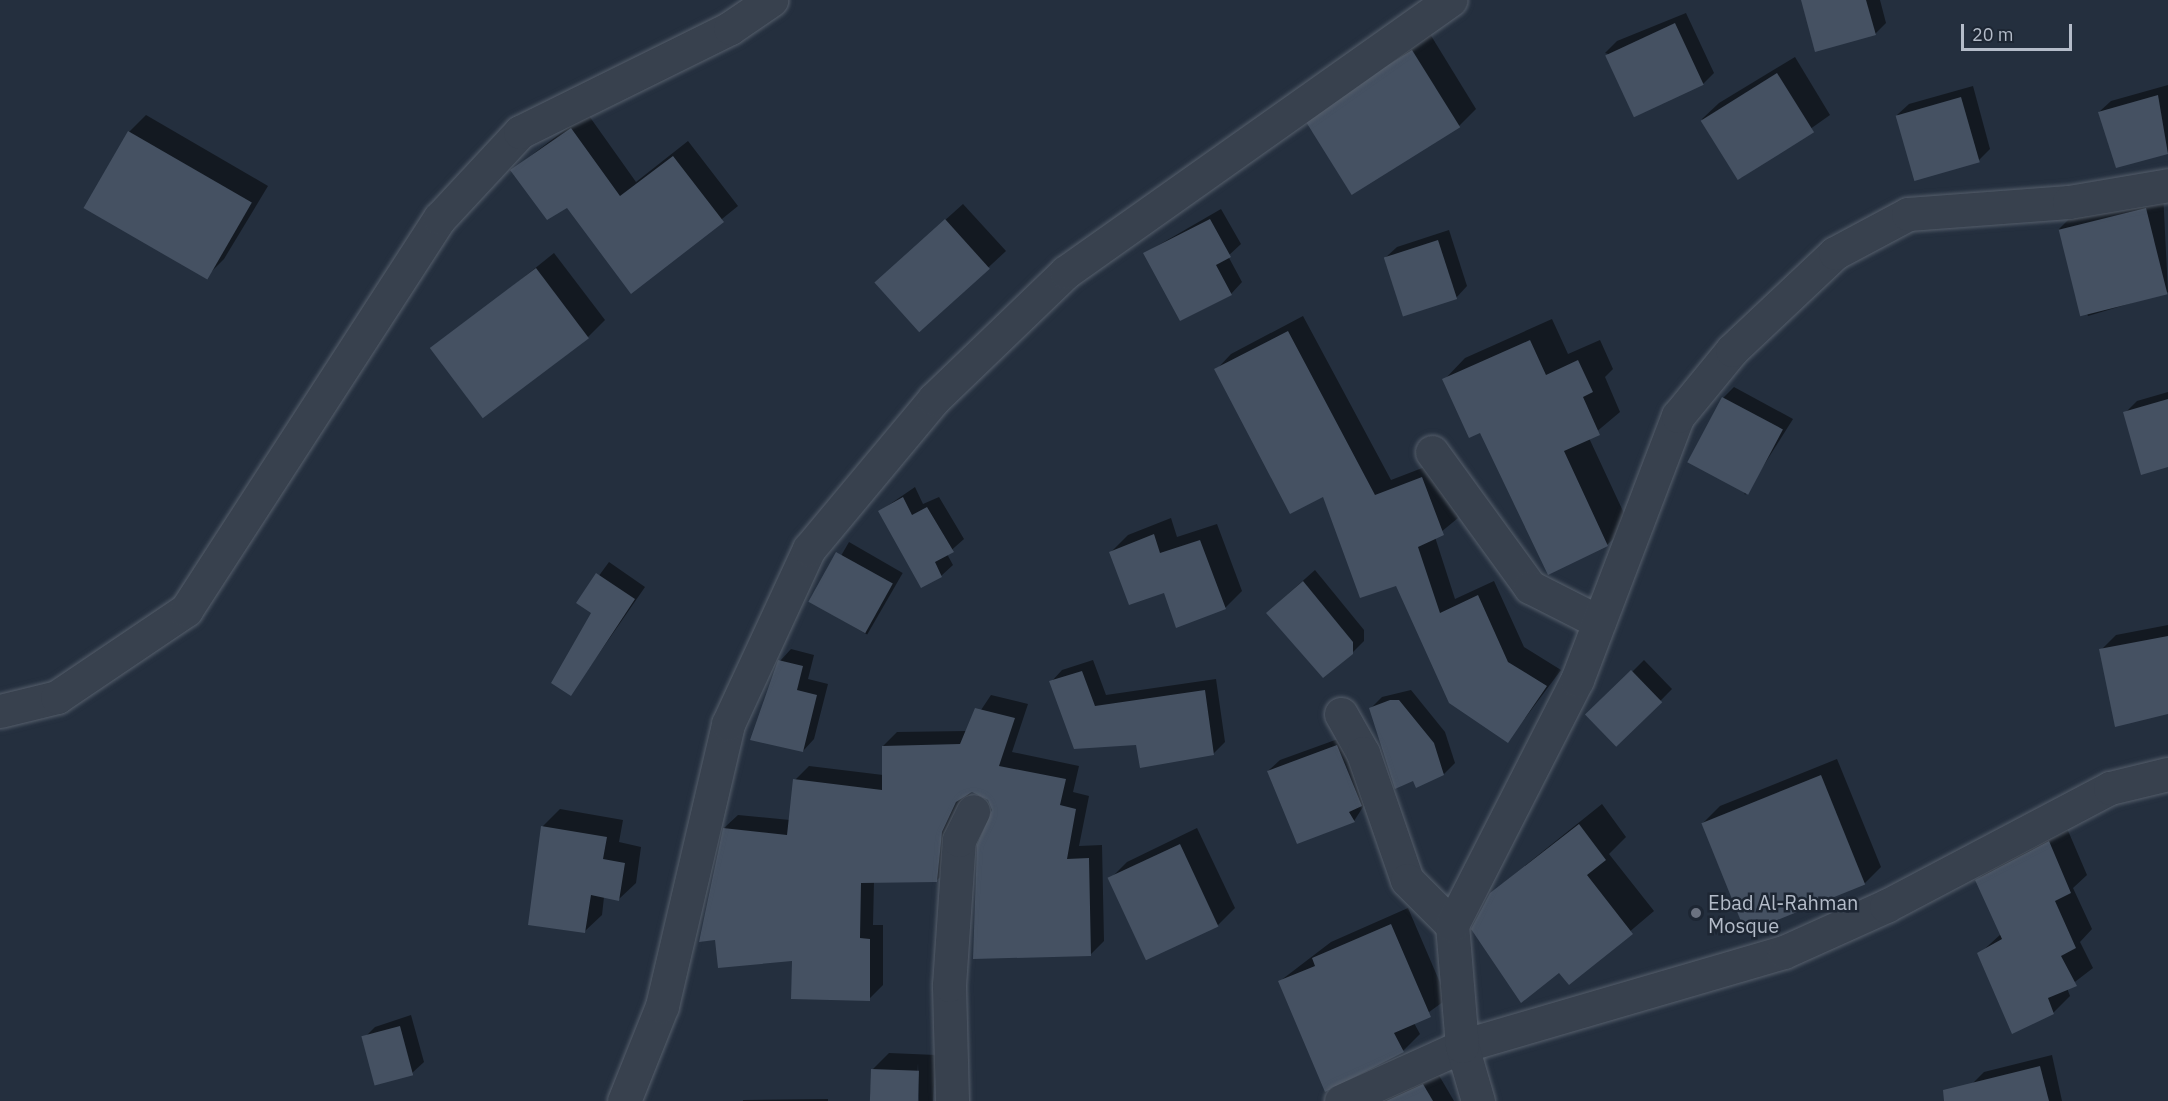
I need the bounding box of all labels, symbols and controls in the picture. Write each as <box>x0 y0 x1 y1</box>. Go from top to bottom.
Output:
scale bar <box>1964 12 2075 50</box>
text: 20 m <box>1972 23 2014 46</box>
place label: Ebad Al-Rahman Mosque <box>1708 890 1858 937</box>
marker: Ebad Al-Rahman Mosque <box>1689 906 1703 920</box>

